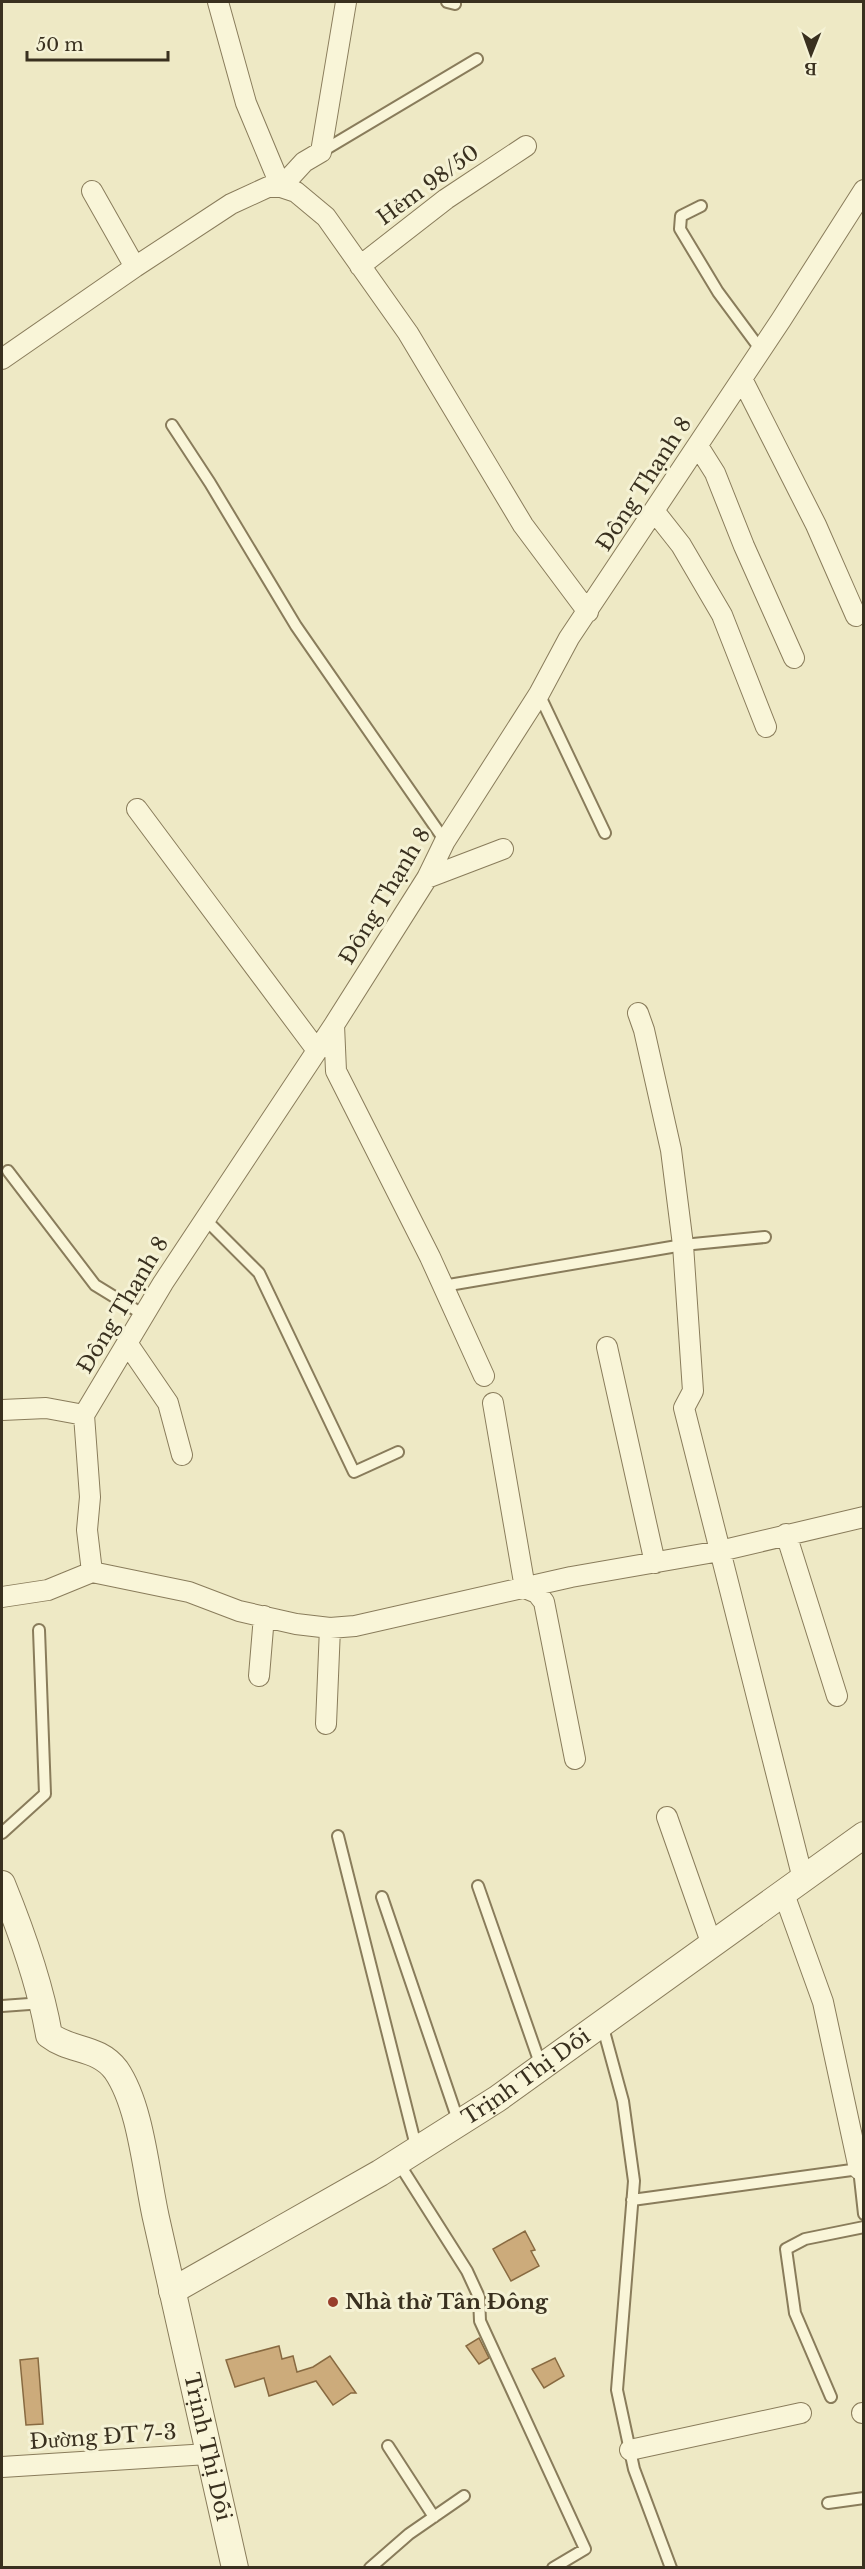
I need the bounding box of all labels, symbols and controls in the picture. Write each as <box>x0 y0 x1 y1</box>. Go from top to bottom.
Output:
scale bar <box>27 24 168 62</box>
north arrow <box>781 24 841 84</box>
text: 50 m <box>36 34 84 56</box>
text: B <box>804 59 817 79</box>
street label: Hẻm 98/50 <box>372 139 484 231</box>
street label: Đông Thạnh 8 <box>591 412 697 556</box>
street label: Đông Thạnh 8 <box>334 823 436 969</box>
street label: Đông Thạnh 8 <box>72 1232 174 1378</box>
street label: Trịnh Thị Dối <box>457 2023 595 2131</box>
place label: Nhà thờ Tân Đông <box>345 2289 549 2315</box>
marker: Nhà thờ Tân Đông <box>326 2295 340 2309</box>
street label: Trịnh Thị Dối <box>178 2370 237 2523</box>
street label: Đường ĐT 7-3 <box>29 2419 177 2455</box>

